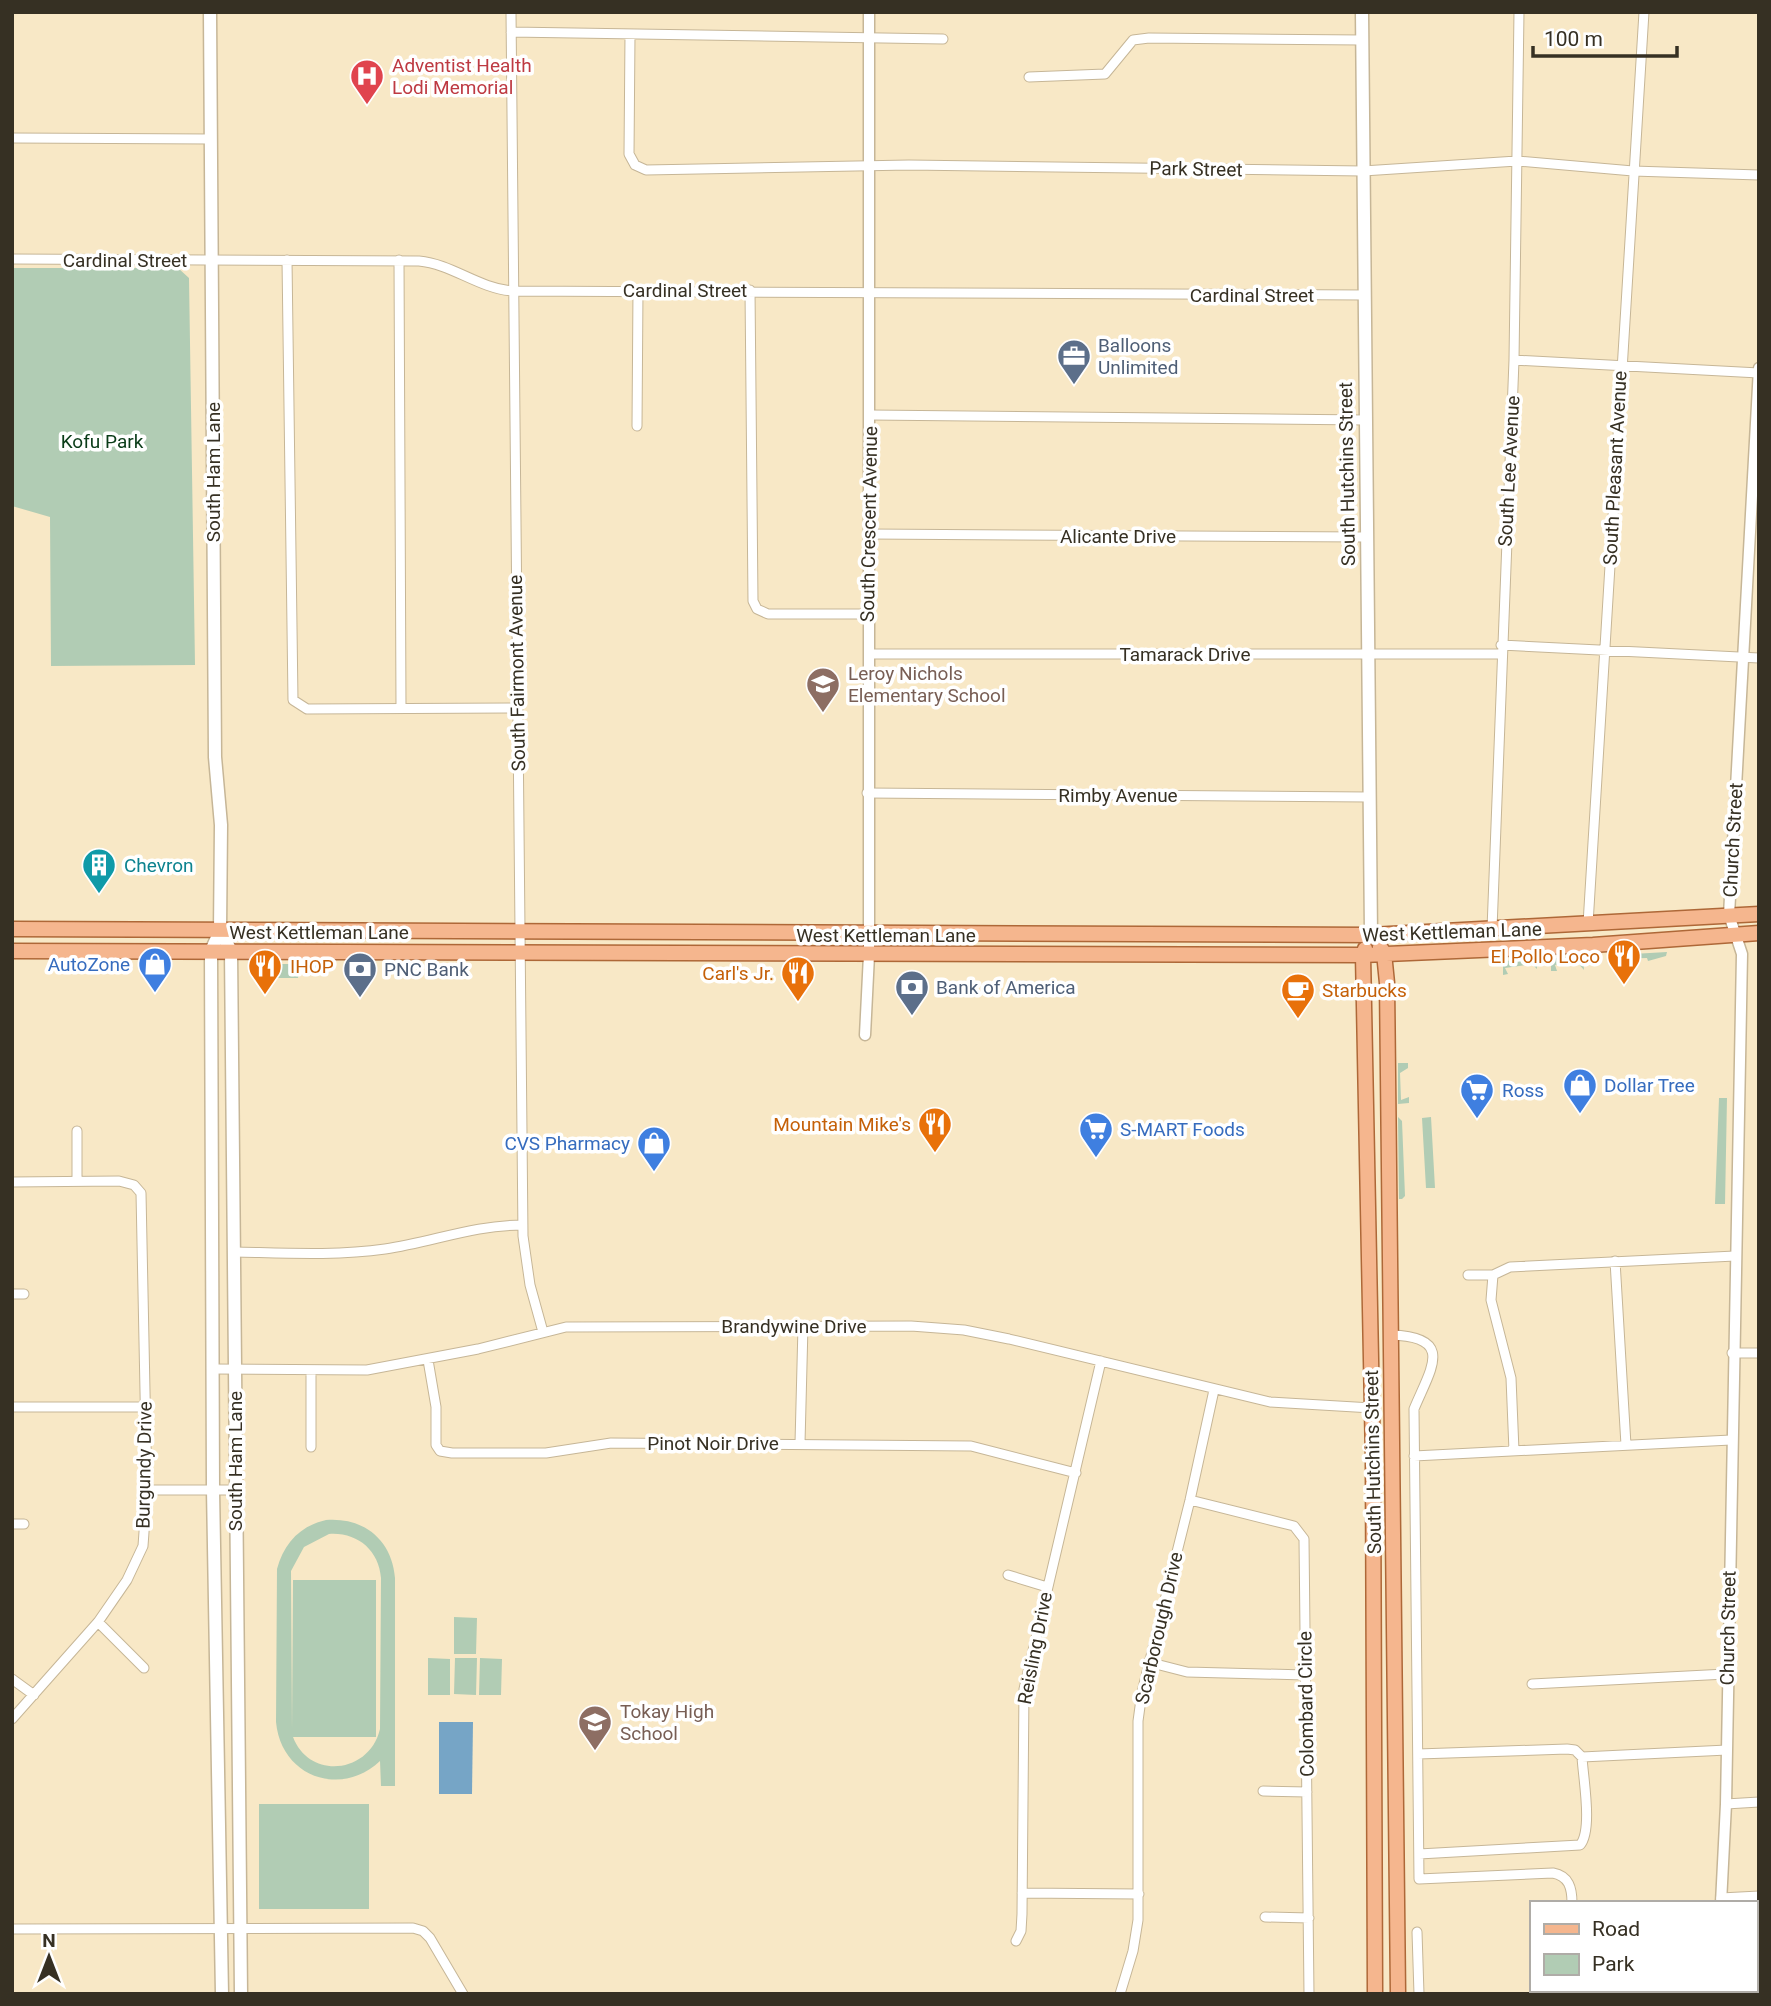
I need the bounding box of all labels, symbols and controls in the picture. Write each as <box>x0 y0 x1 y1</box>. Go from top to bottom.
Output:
scale bar <box>1533 14 1676 58</box>
text: 100 m <box>1544 27 1603 51</box>
place label: Adventist Health Lodi Memorial <box>392 54 532 99</box>
hospital icon: Adventist Health Lodi Memorial <box>348 57 386 106</box>
street label: Park Street <box>1149 157 1243 181</box>
street label: Cardinal Street <box>63 249 187 272</box>
street label: Cardinal Street <box>623 279 747 302</box>
street label: Cardinal Street <box>1190 284 1314 307</box>
place label: Balloons Unlimited <box>1098 334 1178 379</box>
office icon: Balloons Unlimited <box>1055 337 1093 386</box>
street label: South Pleasant Avenue <box>1598 370 1632 566</box>
street label: South Hutchins Street <box>1334 382 1360 566</box>
street label: South Lee Avenue <box>1494 395 1524 547</box>
street label: South Ham Lane <box>202 402 225 542</box>
street label: South Crescent Avenue <box>856 426 882 622</box>
park label: Kofu Park <box>61 430 144 453</box>
street label: Alicante Drive <box>1060 525 1176 548</box>
street label: South Fairmont Avenue <box>504 575 530 771</box>
street label: Tamarack Drive <box>1120 643 1251 666</box>
place label: Leroy Nichols Elementary School <box>848 662 1006 707</box>
school or university icon: Leroy Nichols Elementary School <box>804 665 842 714</box>
street label: Church Street <box>1719 782 1747 898</box>
street label: Rimby Avenue <box>1058 784 1178 807</box>
building icon: Chevron <box>80 846 118 895</box>
place label: Chevron <box>124 854 194 877</box>
street label: West Kettleman Lane <box>1362 917 1542 947</box>
street label: West Kettleman Lane <box>229 921 409 944</box>
street label: West Kettleman Lane <box>796 924 976 947</box>
restaurant icon: El Pollo Loco <box>1605 937 1643 986</box>
shop icon: AutoZone <box>136 945 174 994</box>
place label: El Pollo Loco <box>1491 945 1600 968</box>
restaurant icon: IHOP <box>246 947 284 996</box>
bank icon: PNC Bank <box>341 950 379 999</box>
place label: AutoZone <box>48 953 130 976</box>
restaurant icon: Carl's Jr. <box>779 954 817 1003</box>
place label: IHOP <box>290 955 334 978</box>
place label: PNC Bank <box>384 958 469 981</box>
place label: Carl's Jr. <box>702 962 774 985</box>
bank icon: Bank of America <box>893 968 931 1017</box>
cafe icon: Starbucks <box>1279 971 1317 1020</box>
place label: Bank of America <box>936 976 1076 999</box>
place label: Starbucks <box>1322 979 1407 1002</box>
shop icon: Dollar Tree <box>1561 1066 1599 1115</box>
supermarket icon: Ross <box>1458 1071 1496 1120</box>
place label: Dollar Tree <box>1604 1074 1695 1097</box>
place label: Ross <box>1502 1079 1544 1102</box>
restaurant icon: Mountain Mike's <box>916 1105 954 1154</box>
supermarket icon: S-MART Foods <box>1077 1110 1115 1159</box>
place label: Mountain Mike's <box>773 1113 911 1136</box>
place label: S-MART Foods <box>1120 1118 1245 1141</box>
shop icon: CVS Pharmacy <box>635 1124 673 1173</box>
place label: CVS Pharmacy <box>504 1132 630 1155</box>
street label: Brandywine Drive <box>721 1315 867 1338</box>
street label: South Hutchins Street <box>1360 1370 1386 1554</box>
street label: South Ham Lane <box>224 1391 247 1531</box>
street label: Burgundy Drive <box>131 1401 157 1529</box>
street label: Pinot Noir Drive <box>647 1432 779 1455</box>
street label: Scarborough Drive <box>1130 1550 1188 1706</box>
street label: Church Street <box>1715 1570 1741 1686</box>
street label: Reisling Drive <box>1013 1590 1057 1706</box>
street label: Colombard Circle <box>1293 1631 1319 1777</box>
place label: Tokay High School <box>620 1700 714 1745</box>
school or university icon: Tokay High School <box>576 1703 614 1752</box>
legend <box>1530 1901 1757 1992</box>
text: Road <box>1592 1917 1640 1941</box>
north arrow <box>14 1922 84 1992</box>
text: N <box>42 1929 56 1952</box>
text: Park <box>1592 1952 1635 1976</box>

